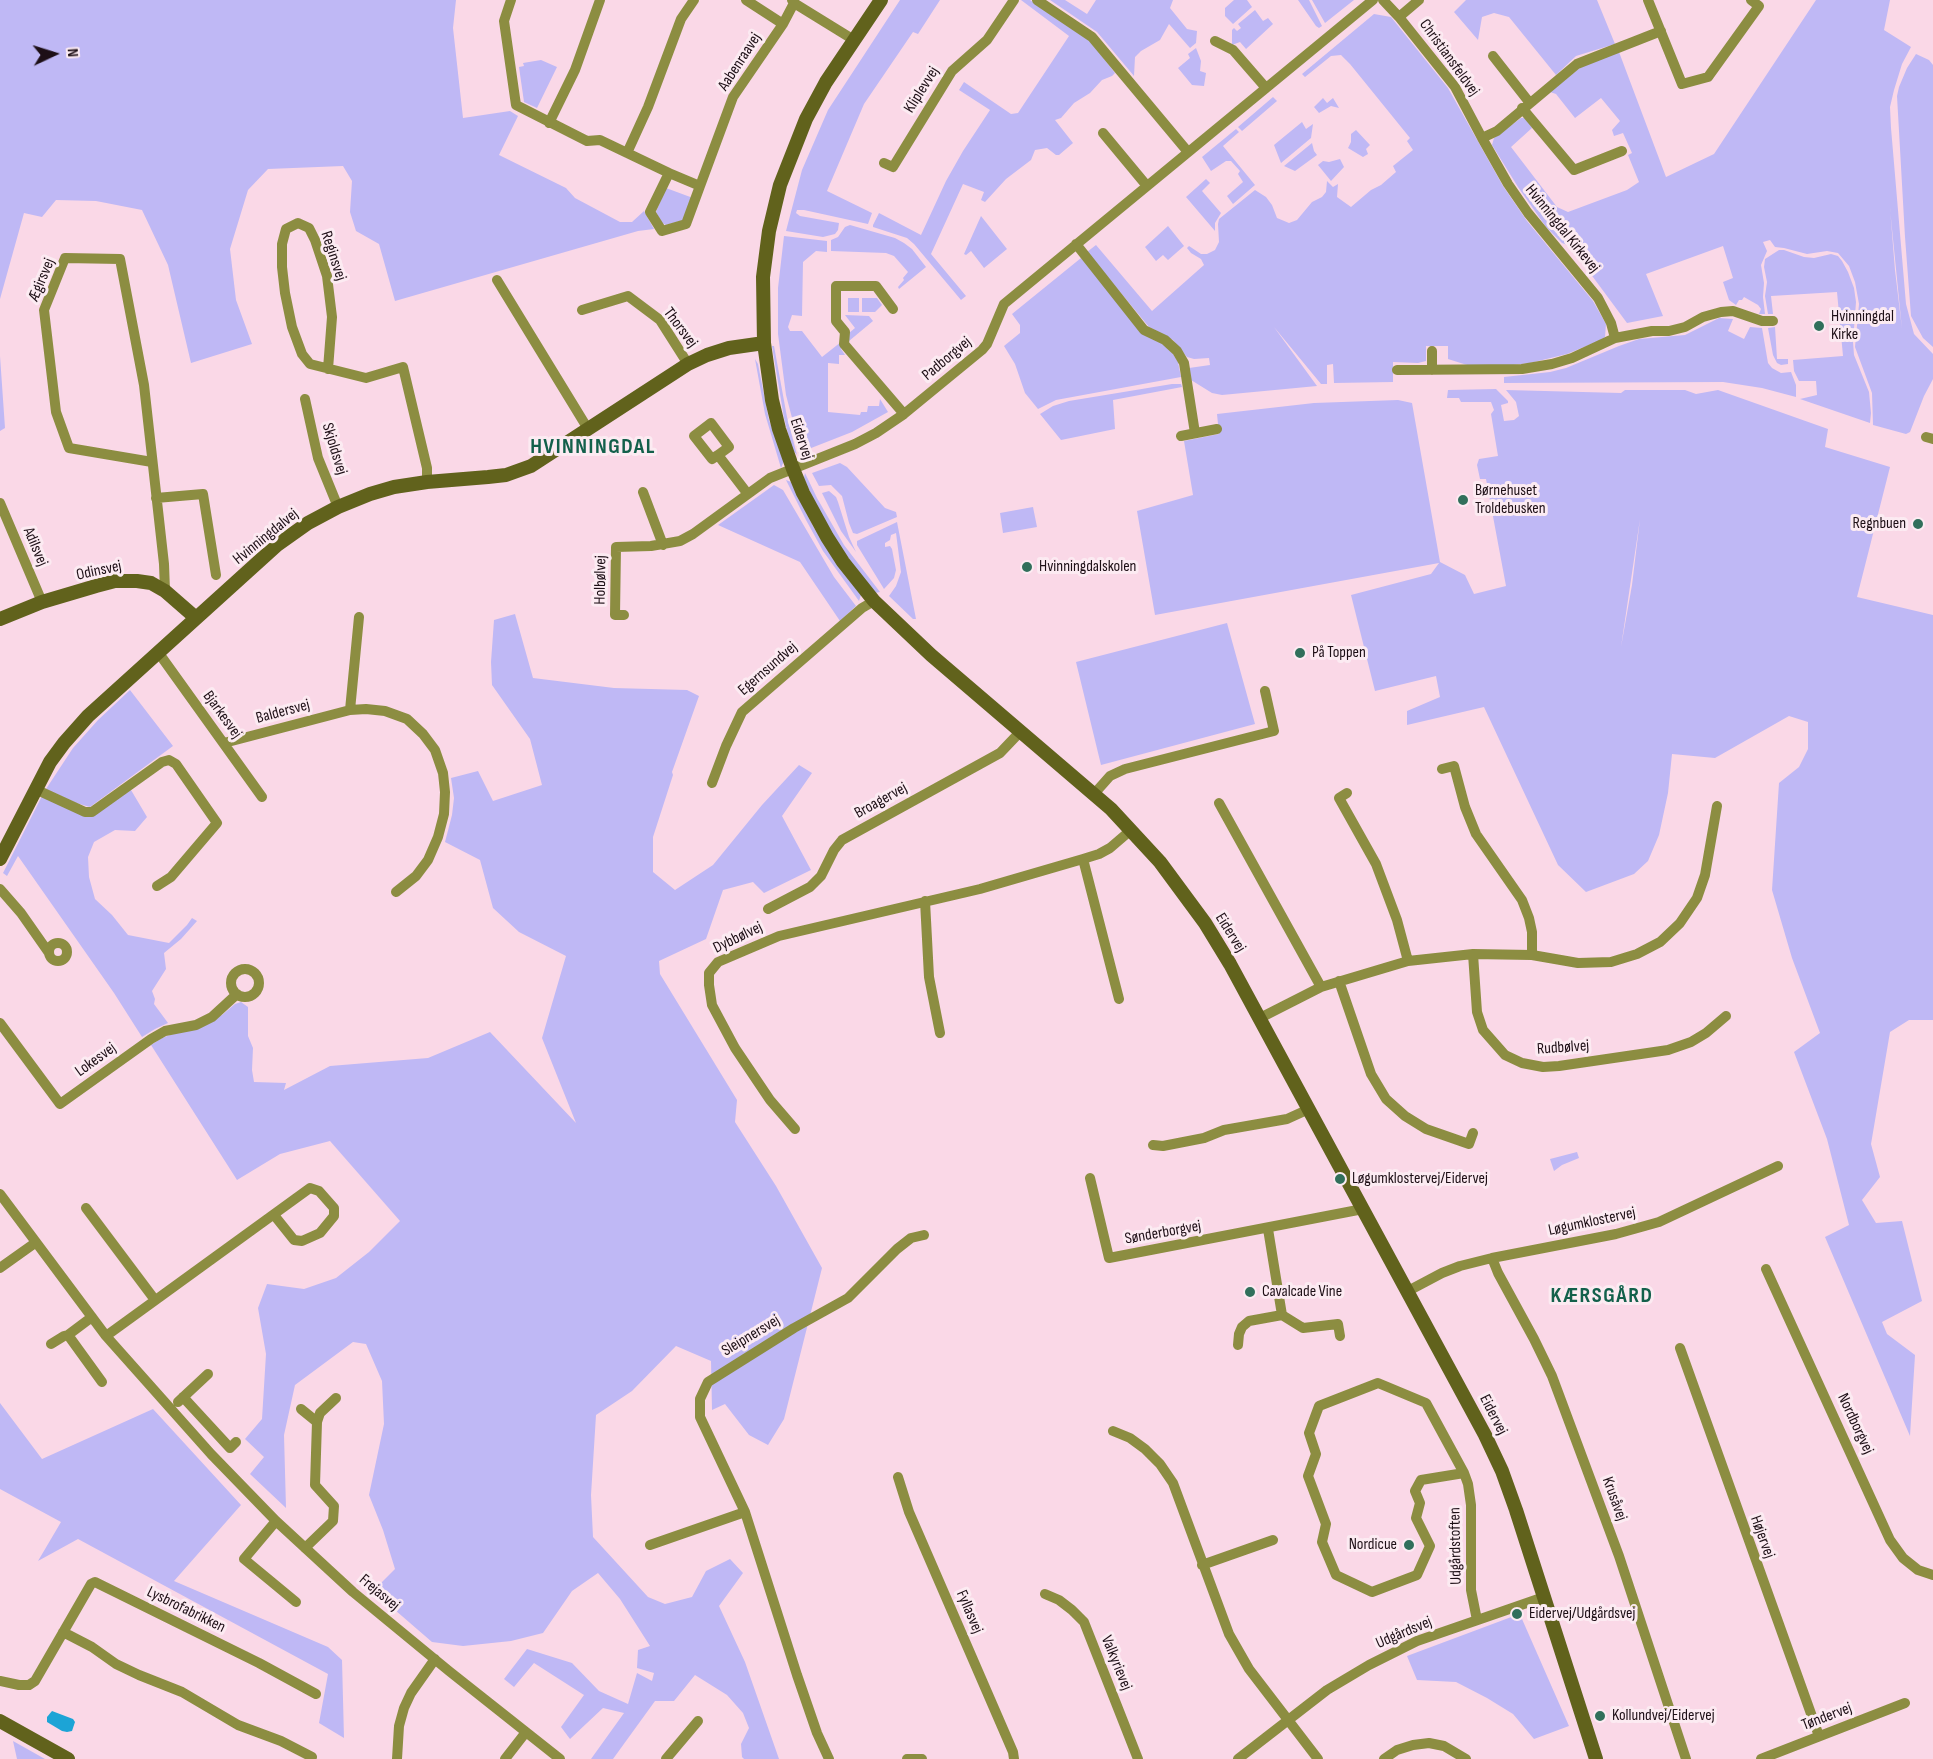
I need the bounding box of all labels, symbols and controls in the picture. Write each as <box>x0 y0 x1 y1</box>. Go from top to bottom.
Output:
street label: Christiansfeldvej <box>1415 16 1483 100</box>
north arrow <box>24 24 84 84</box>
street label: Aabenraavej <box>714 29 766 95</box>
text: N <box>63 48 82 58</box>
street label: Kliplevvej <box>900 63 944 117</box>
street label: Hvinningdal Kirkevej <box>1521 181 1603 277</box>
street label: Reginsvej <box>316 229 350 283</box>
street label: Ægirsvej <box>24 256 60 304</box>
street label: Thorsvej <box>659 304 701 352</box>
place label: Hvinningdal Kirke <box>1831 307 1894 345</box>
marker: Hvinningdal Kirke <box>1812 319 1826 333</box>
street label: Padborgvej <box>918 333 976 385</box>
street label: Eidervej <box>785 416 817 462</box>
street label: Skjoldsvej <box>317 421 351 477</box>
district label: HVINNINGDAL <box>530 434 656 460</box>
place label: Børnehuset Troldebusken <box>1475 481 1546 519</box>
marker: Børnehuset Troldebusken <box>1456 493 1470 507</box>
street label: Hvinningdalvej <box>230 505 302 569</box>
place label: Regnbuen <box>1853 514 1906 534</box>
marker: Regnbuen <box>1911 517 1925 531</box>
street label: Adilsvej <box>18 525 52 569</box>
street label: Holbølvej <box>591 555 611 605</box>
street label: Odinsvej <box>75 557 123 585</box>
place label: Hvinningdalskolen <box>1039 557 1136 577</box>
marker: Hvinningdalskolen <box>1020 560 1034 574</box>
street label: Egernsundvej <box>734 638 802 700</box>
place label: På Toppen <box>1312 643 1366 663</box>
marker: På Toppen <box>1293 646 1307 660</box>
street label: Bjarkesvej <box>198 687 246 743</box>
street label: Baldersvej <box>254 696 312 728</box>
street label: Broagervej <box>851 779 911 823</box>
street label: Eidervej <box>1211 910 1249 956</box>
street label: Dybbølvej <box>710 918 766 958</box>
street label: Rudbølvej <box>1536 1037 1590 1059</box>
street label: Lokesvej <box>72 1039 120 1081</box>
place label: Løgumklostervej/Eidervej <box>1352 1169 1488 1189</box>
marker: Løgumklostervej/Eidervej <box>1333 1172 1347 1186</box>
street label: Løgumklostervej <box>1547 1203 1637 1241</box>
street label: Sønderborgvej <box>1123 1217 1203 1249</box>
place label: Cavalcade Vine <box>1262 1282 1342 1302</box>
district label: KÆRSGÅRD <box>1551 1283 1653 1309</box>
marker: Cavalcade Vine <box>1243 1285 1257 1299</box>
street label: Sleipnersvej <box>718 1311 784 1361</box>
street label: Nordborgvej <box>1833 1391 1877 1457</box>
street label: Eidervej <box>1475 1392 1511 1438</box>
street label: Krusåvej <box>1597 1474 1631 1524</box>
street label: Udgårdstoften <box>1446 1507 1466 1585</box>
street label: Højervej <box>1745 1513 1779 1561</box>
place label: Nordicue <box>1349 1535 1397 1555</box>
marker: Nordicue <box>1402 1538 1416 1552</box>
street label: Frejasvej <box>355 1571 403 1615</box>
street label: Lysbrofabrikken <box>144 1583 228 1637</box>
street label: Fyllasvej <box>951 1587 987 1637</box>
place label: Eidervej/Udgårdsvej <box>1529 1604 1635 1624</box>
marker: Eidervej/Udgårdsvej <box>1510 1607 1524 1621</box>
street label: Udgårdsvej <box>1373 1613 1435 1653</box>
street label: Valkyrievej <box>1096 1633 1136 1693</box>
street label: Tøndervej <box>1799 1699 1855 1735</box>
place label: Kollundvej/Eidervej <box>1612 1706 1715 1726</box>
marker: Kollundvej/Eidervej <box>1593 1709 1607 1723</box>

